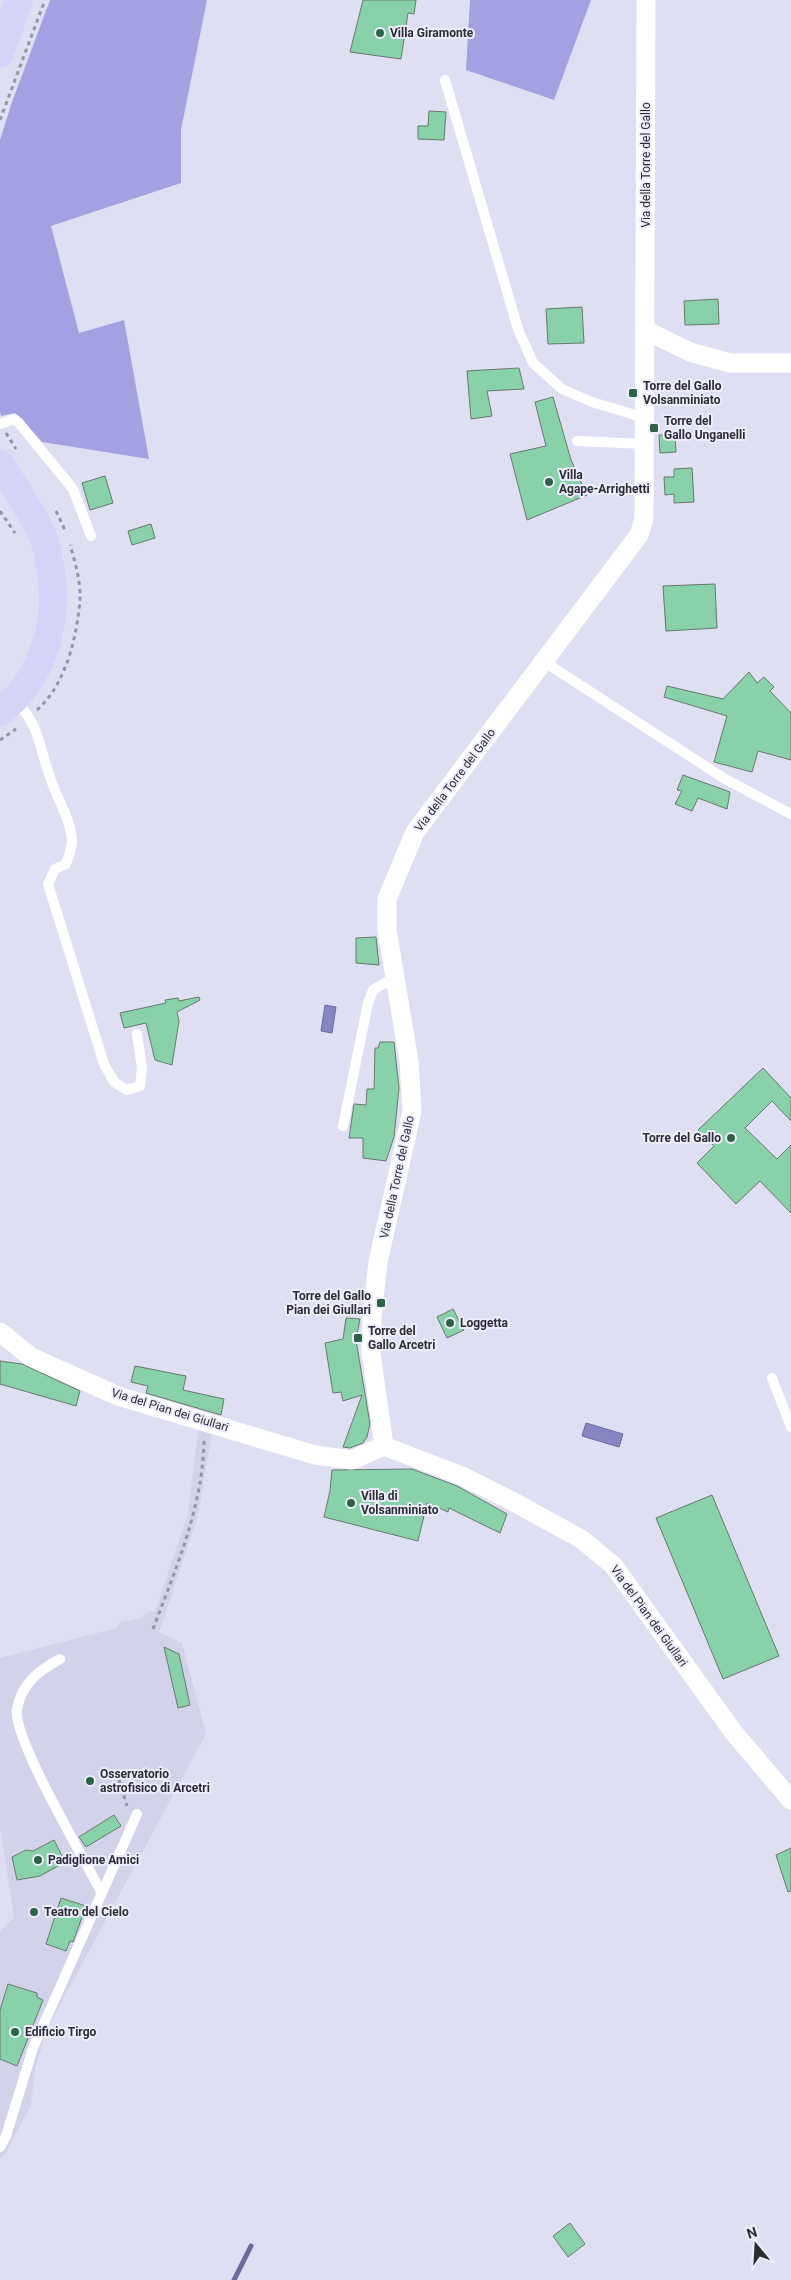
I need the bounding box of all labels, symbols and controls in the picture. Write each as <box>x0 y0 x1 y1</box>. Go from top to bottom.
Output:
place label: Villa Giramonte <box>390 26 474 40</box>
marker: Villa Giramonte <box>374 27 386 39</box>
street label: Via della Torre del Gallo <box>639 102 653 228</box>
place label: Torre del Gallo Volsanminiato <box>643 379 722 407</box>
marker: Torre del Gallo Volsanminiato <box>627 387 639 399</box>
place label: Torre del Gallo Unganelli <box>664 414 745 442</box>
marker: Torre del Gallo Unganelli <box>648 422 660 434</box>
place label: Villa Agape-Arrighetti <box>559 468 650 496</box>
marker: Villa Agape-Arrighetti <box>543 476 555 488</box>
street label: Via della Torre del Gallo <box>412 726 498 834</box>
street label: Via della Torre del Gallo <box>377 1114 417 1240</box>
place label: Torre del Gallo <box>643 1131 721 1145</box>
marker: Torre del Gallo <box>725 1132 737 1144</box>
place label: Torre del Gallo Pian dei Giullari <box>286 1289 371 1317</box>
marker: Torre del Gallo Pian dei Giullari <box>375 1297 387 1309</box>
place label: Loggetta <box>460 1316 509 1330</box>
marker: Loggetta <box>444 1317 456 1329</box>
place label: Torre del Gallo Arcetri <box>368 1324 435 1352</box>
marker: Torre del Gallo Arcetri <box>352 1332 364 1344</box>
street label: Via del Pian dei Giullari <box>110 1386 230 1435</box>
place label: Villa di Volsanminiato <box>361 1489 439 1517</box>
marker: Villa di Volsanminiato <box>345 1497 357 1509</box>
street label: Via del Pian dei Giullari <box>608 1563 691 1669</box>
place label: Osservatorio astrofisico di Arcetri <box>100 1767 210 1795</box>
marker: Osservatorio astrofisico di Arcetri <box>84 1775 96 1787</box>
place label: Padiglione Amici <box>48 1853 139 1867</box>
marker: Padiglione Amici <box>32 1854 44 1866</box>
place label: Teatro del Cielo <box>44 1905 129 1919</box>
marker: Teatro del Cielo <box>28 1906 40 1918</box>
place label: Edificio Tirgo <box>25 2025 97 2039</box>
marker: Edificio Tirgo <box>9 2026 21 2038</box>
north arrow <box>731 2220 781 2270</box>
text: N <box>745 2223 759 2242</box>

